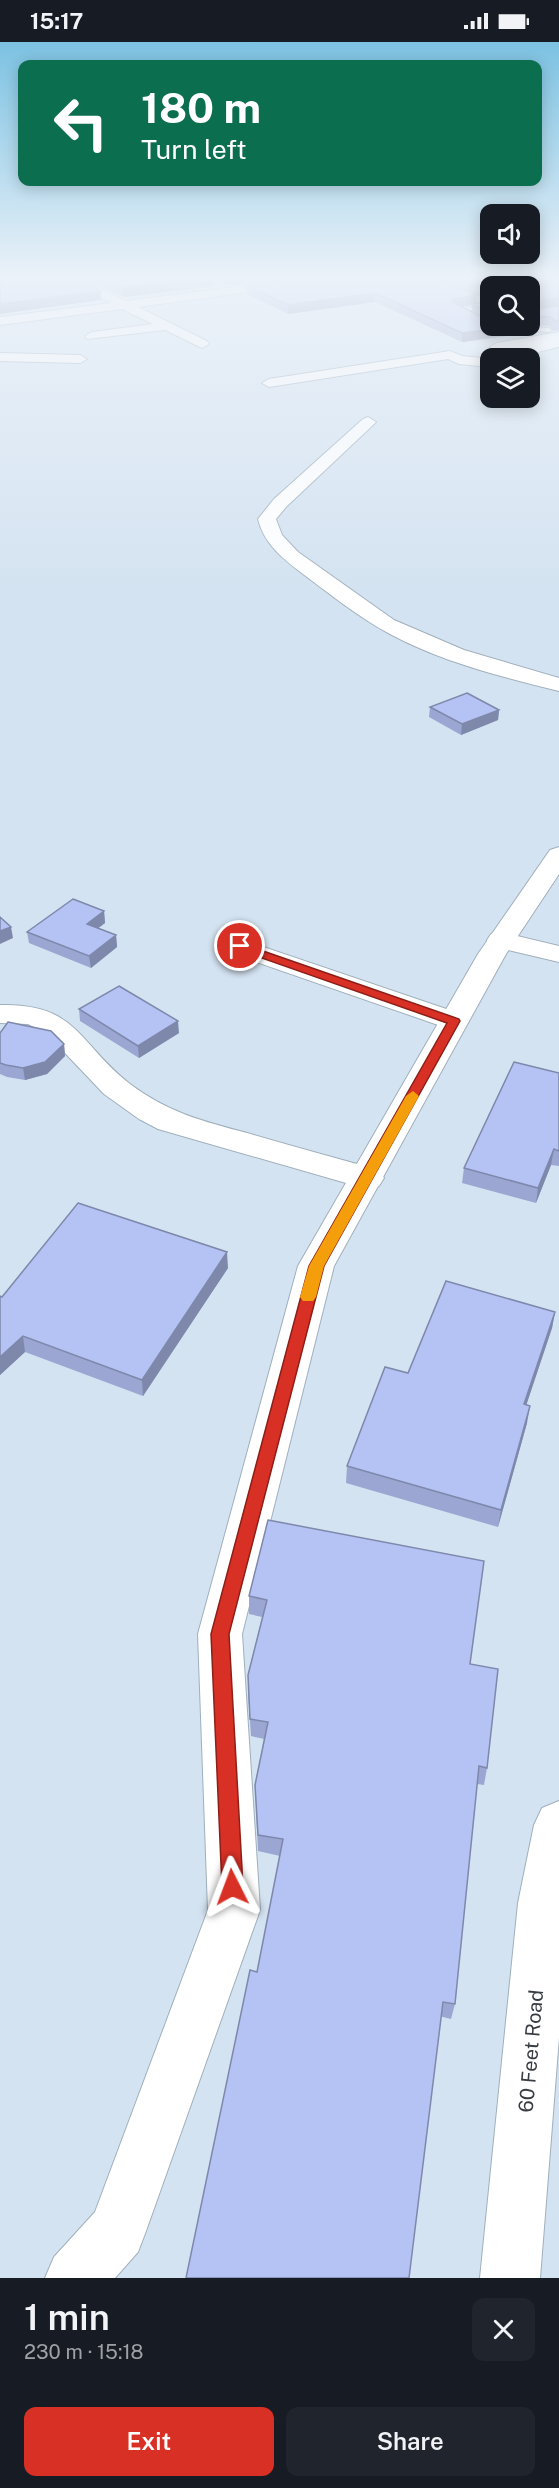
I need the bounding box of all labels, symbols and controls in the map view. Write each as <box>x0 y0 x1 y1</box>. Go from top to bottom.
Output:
text: 15:17 <box>30 8 83 34</box>
text: 180 m <box>141 83 261 132</box>
icon: left <box>42 84 120 162</box>
text: Turn left <box>141 133 247 165</box>
map controls <box>480 204 540 408</box>
button: sound <box>480 204 540 264</box>
button: search <box>480 276 540 336</box>
button: layers <box>480 348 540 408</box>
pin <box>214 920 265 971</box>
icon: arrive <box>223 929 256 962</box>
position arrow <box>200 1855 264 1919</box>
street label: 60 Feet Road <box>514 1989 548 2113</box>
text: 1 min <box>24 2296 110 2338</box>
button: close <box>472 2298 535 2361</box>
text: 230 m · 15:18 <box>24 2340 144 2364</box>
button: Exit <box>24 2407 274 2476</box>
button: Share <box>286 2407 535 2476</box>

